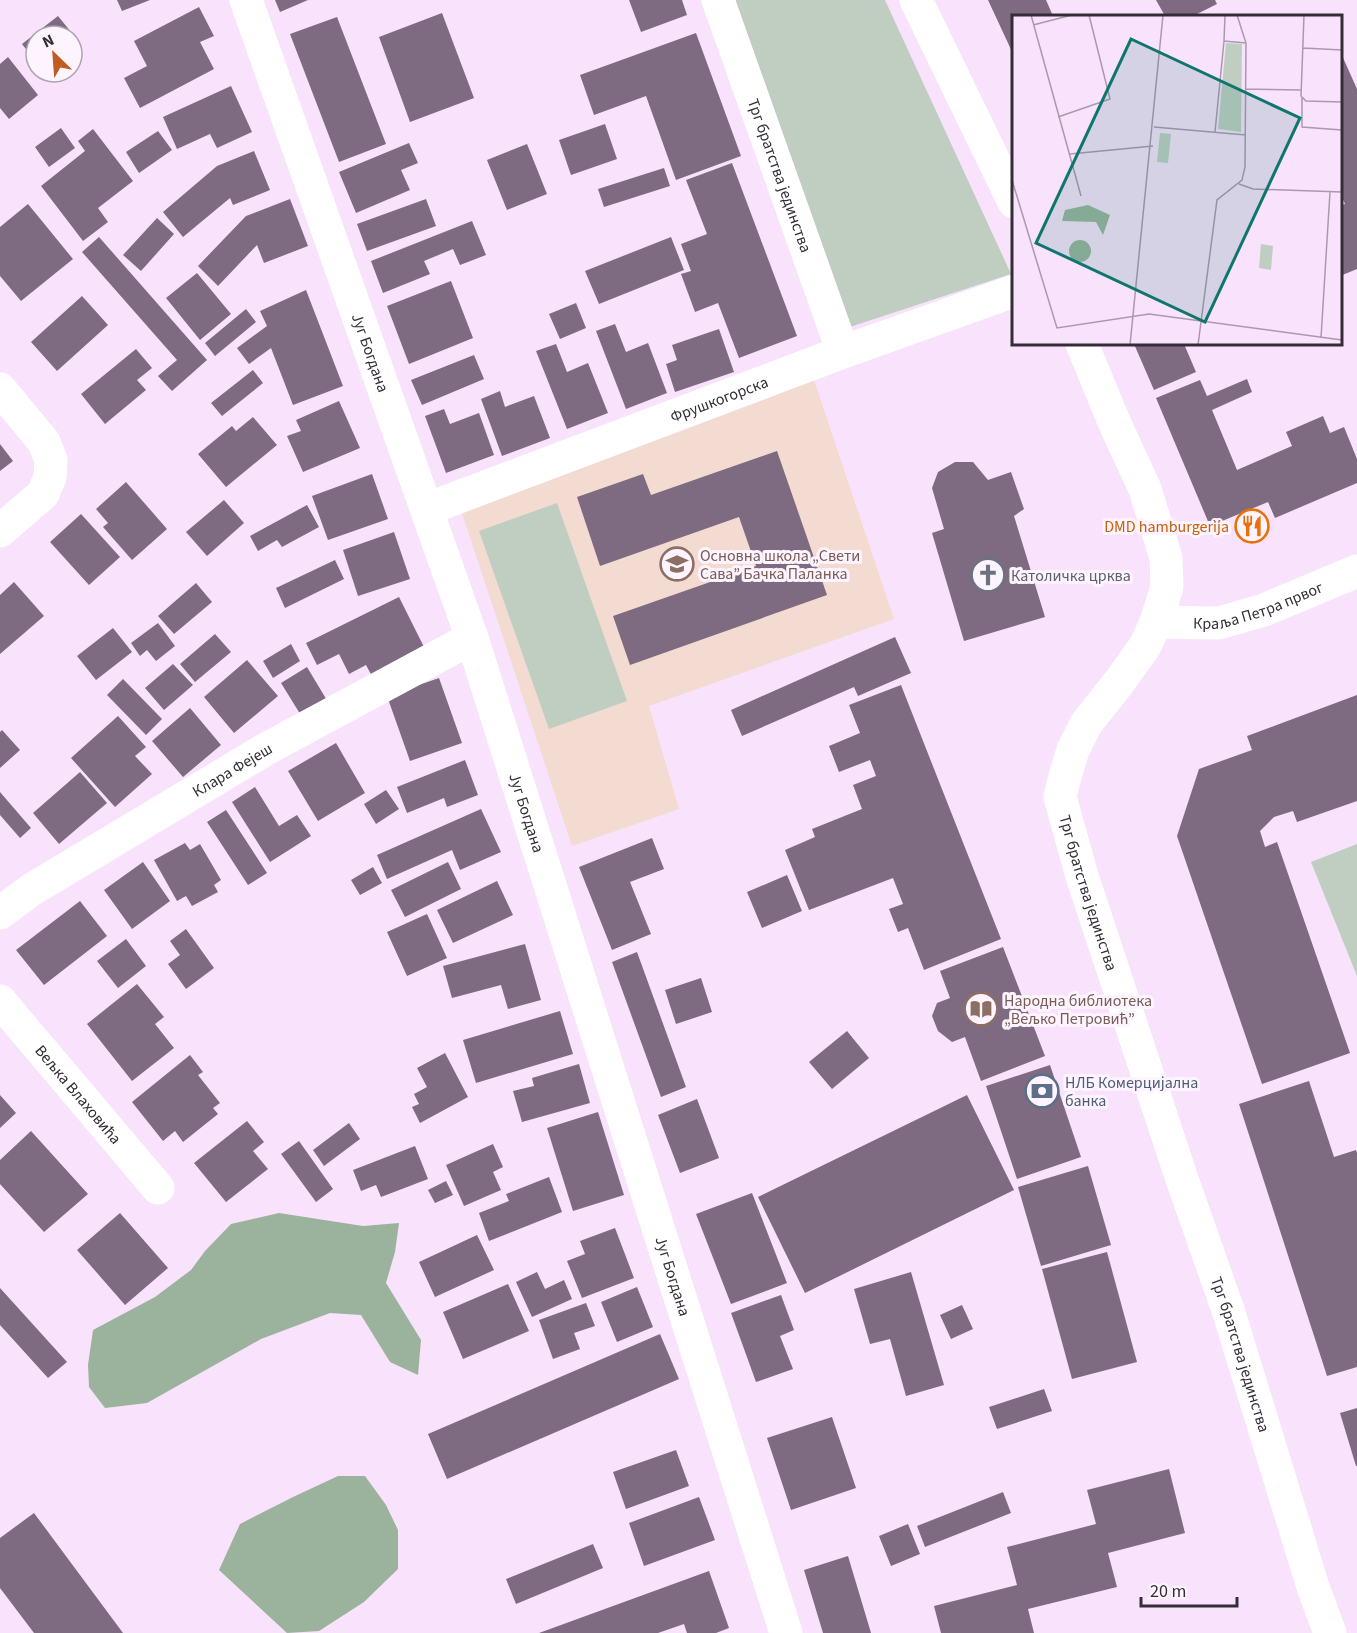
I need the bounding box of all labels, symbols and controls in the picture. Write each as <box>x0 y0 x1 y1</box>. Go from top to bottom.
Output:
inset map <box>1012 15 1342 345</box>
north arrow <box>24 24 84 84</box>
text: N <box>39 29 58 54</box>
street label: Трг братства јединства <box>742 96 817 256</box>
street label: Југ Богдана <box>346 310 394 395</box>
street label: Фрушкогорска <box>667 371 771 428</box>
restaurant icon: DMD hamburgerija <box>1234 508 1270 544</box>
place label: DMD hamburgerija <box>1104 516 1229 538</box>
place label: Основна школа „Свети Сава” Бачка Паланка <box>700 545 860 585</box>
school or university icon: Основна школа „Свети Сава” Бачка Паланка <box>659 546 695 582</box>
church icon: Католичка црква <box>970 557 1006 593</box>
place label: Католичка црква <box>1011 565 1131 587</box>
street label: Краља Петра првог <box>1193 576 1327 635</box>
street label: Клара Фејеш <box>188 738 277 803</box>
street label: Југ Богдана <box>503 770 549 856</box>
street label: Трг братства јединства <box>1054 813 1123 974</box>
place label: Народна библиотека „Вељко Петровић” <box>1004 990 1152 1030</box>
library icon: Народна библиотека „Вељко Петровић” <box>963 991 999 1027</box>
street label: Вељка Влаховића <box>30 1041 126 1149</box>
place label: НЛБ Комерцијална банка <box>1065 1072 1198 1112</box>
bank icon: НЛБ Комерцијална банка <box>1024 1073 1060 1109</box>
street label: Југ Богдана <box>650 1234 695 1319</box>
street label: Трг братства јединства <box>1205 1274 1275 1435</box>
scale bar <box>1141 1570 1237 1608</box>
text: 20 m <box>1150 1579 1186 1604</box>

